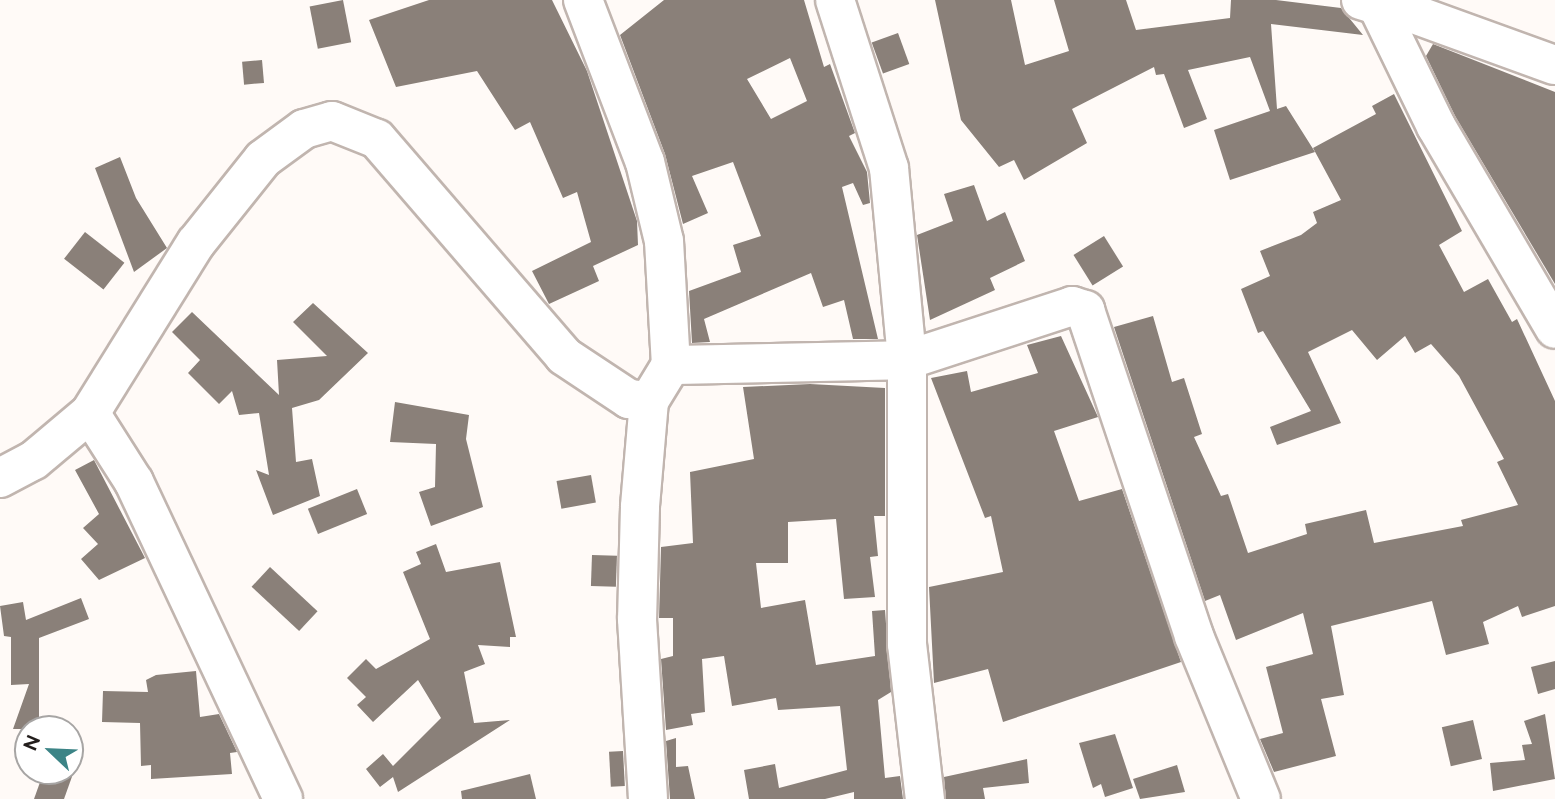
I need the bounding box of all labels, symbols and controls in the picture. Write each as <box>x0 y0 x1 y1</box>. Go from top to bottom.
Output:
north arrow <box>14 715 84 785</box>
text: N <box>19 732 44 754</box>

